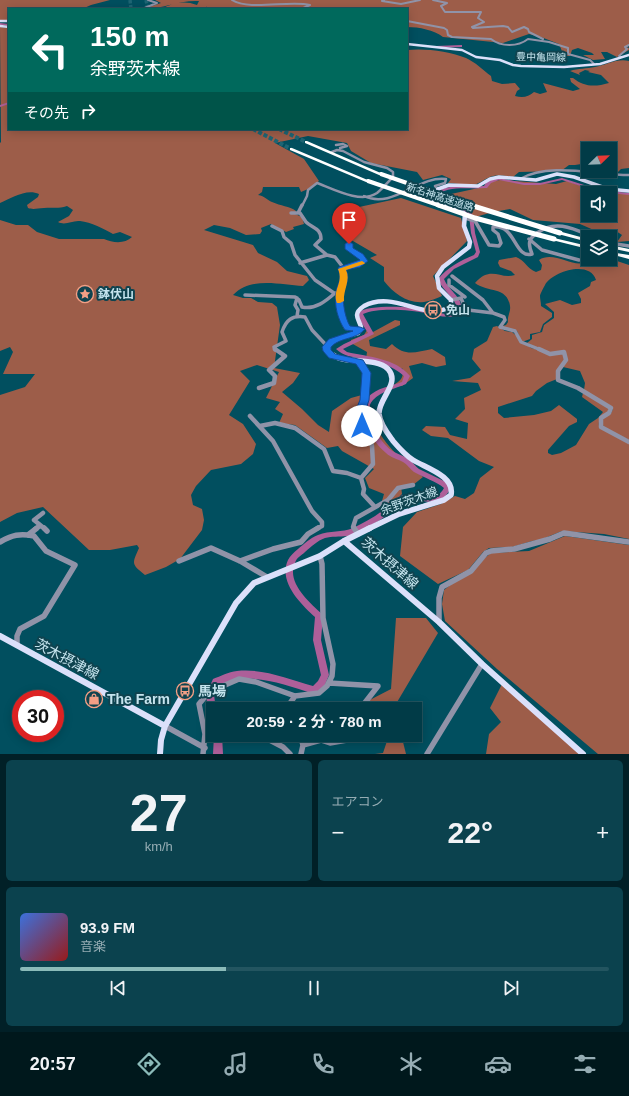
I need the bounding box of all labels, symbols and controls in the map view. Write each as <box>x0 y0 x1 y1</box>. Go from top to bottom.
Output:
text: 150 m <box>90 21 169 52</box>
icon: left <box>24 24 76 76</box>
street label: 豊中亀岡線 <box>516 51 566 63</box>
text: 余野茨木線 <box>90 59 180 79</box>
icon: right <box>77 100 99 122</box>
text: その先 <box>24 104 69 121</box>
north arrow <box>581 142 617 178</box>
map controls <box>581 142 617 266</box>
street label: 新名神高速道路 <box>405 181 475 213</box>
button: sound <box>581 186 617 222</box>
pin <box>332 203 366 244</box>
icon: arrive <box>338 209 360 231</box>
button: layers <box>581 230 617 266</box>
place icon: 鉢伏山 <box>75 284 95 304</box>
place label: 鉢伏山 <box>97 287 134 301</box>
bus stop icon: 免山 <box>423 300 443 320</box>
place label: 免山 <box>446 303 470 317</box>
position arrow <box>341 405 383 447</box>
street label: 余野茨木線 <box>378 484 440 518</box>
street label: 茨木摂津線 <box>358 534 422 592</box>
street label: 茨木摂津線 <box>32 636 102 682</box>
bus stop icon: 馬場 <box>175 681 195 701</box>
place label: 馬場 <box>198 683 226 699</box>
shop icon: The Farm <box>84 689 104 709</box>
speed limit sign: 30 <box>12 690 64 742</box>
place label: The Farm <box>107 691 170 707</box>
text: 20:59 · 2 分 · 780 m <box>246 713 382 730</box>
text: 27 <box>130 784 188 842</box>
text: エアコン <box>332 794 384 809</box>
text: 22° <box>448 816 493 849</box>
text: − <box>332 820 344 845</box>
text: + <box>596 820 609 845</box>
text: km/h <box>145 839 173 854</box>
text: 93.9 FM <box>80 919 135 936</box>
text: 音楽 <box>80 939 106 954</box>
icon: previous <box>107 977 129 999</box>
icon: pause <box>303 977 325 999</box>
icon: next <box>500 977 522 999</box>
icon: directions <box>135 1050 163 1078</box>
icon: music <box>222 1050 250 1078</box>
icon: phone <box>309 1050 337 1078</box>
icon: climate <box>397 1050 425 1078</box>
icon: car <box>484 1050 512 1078</box>
icon: filters <box>571 1050 599 1078</box>
text: 20:57 <box>30 1054 76 1074</box>

